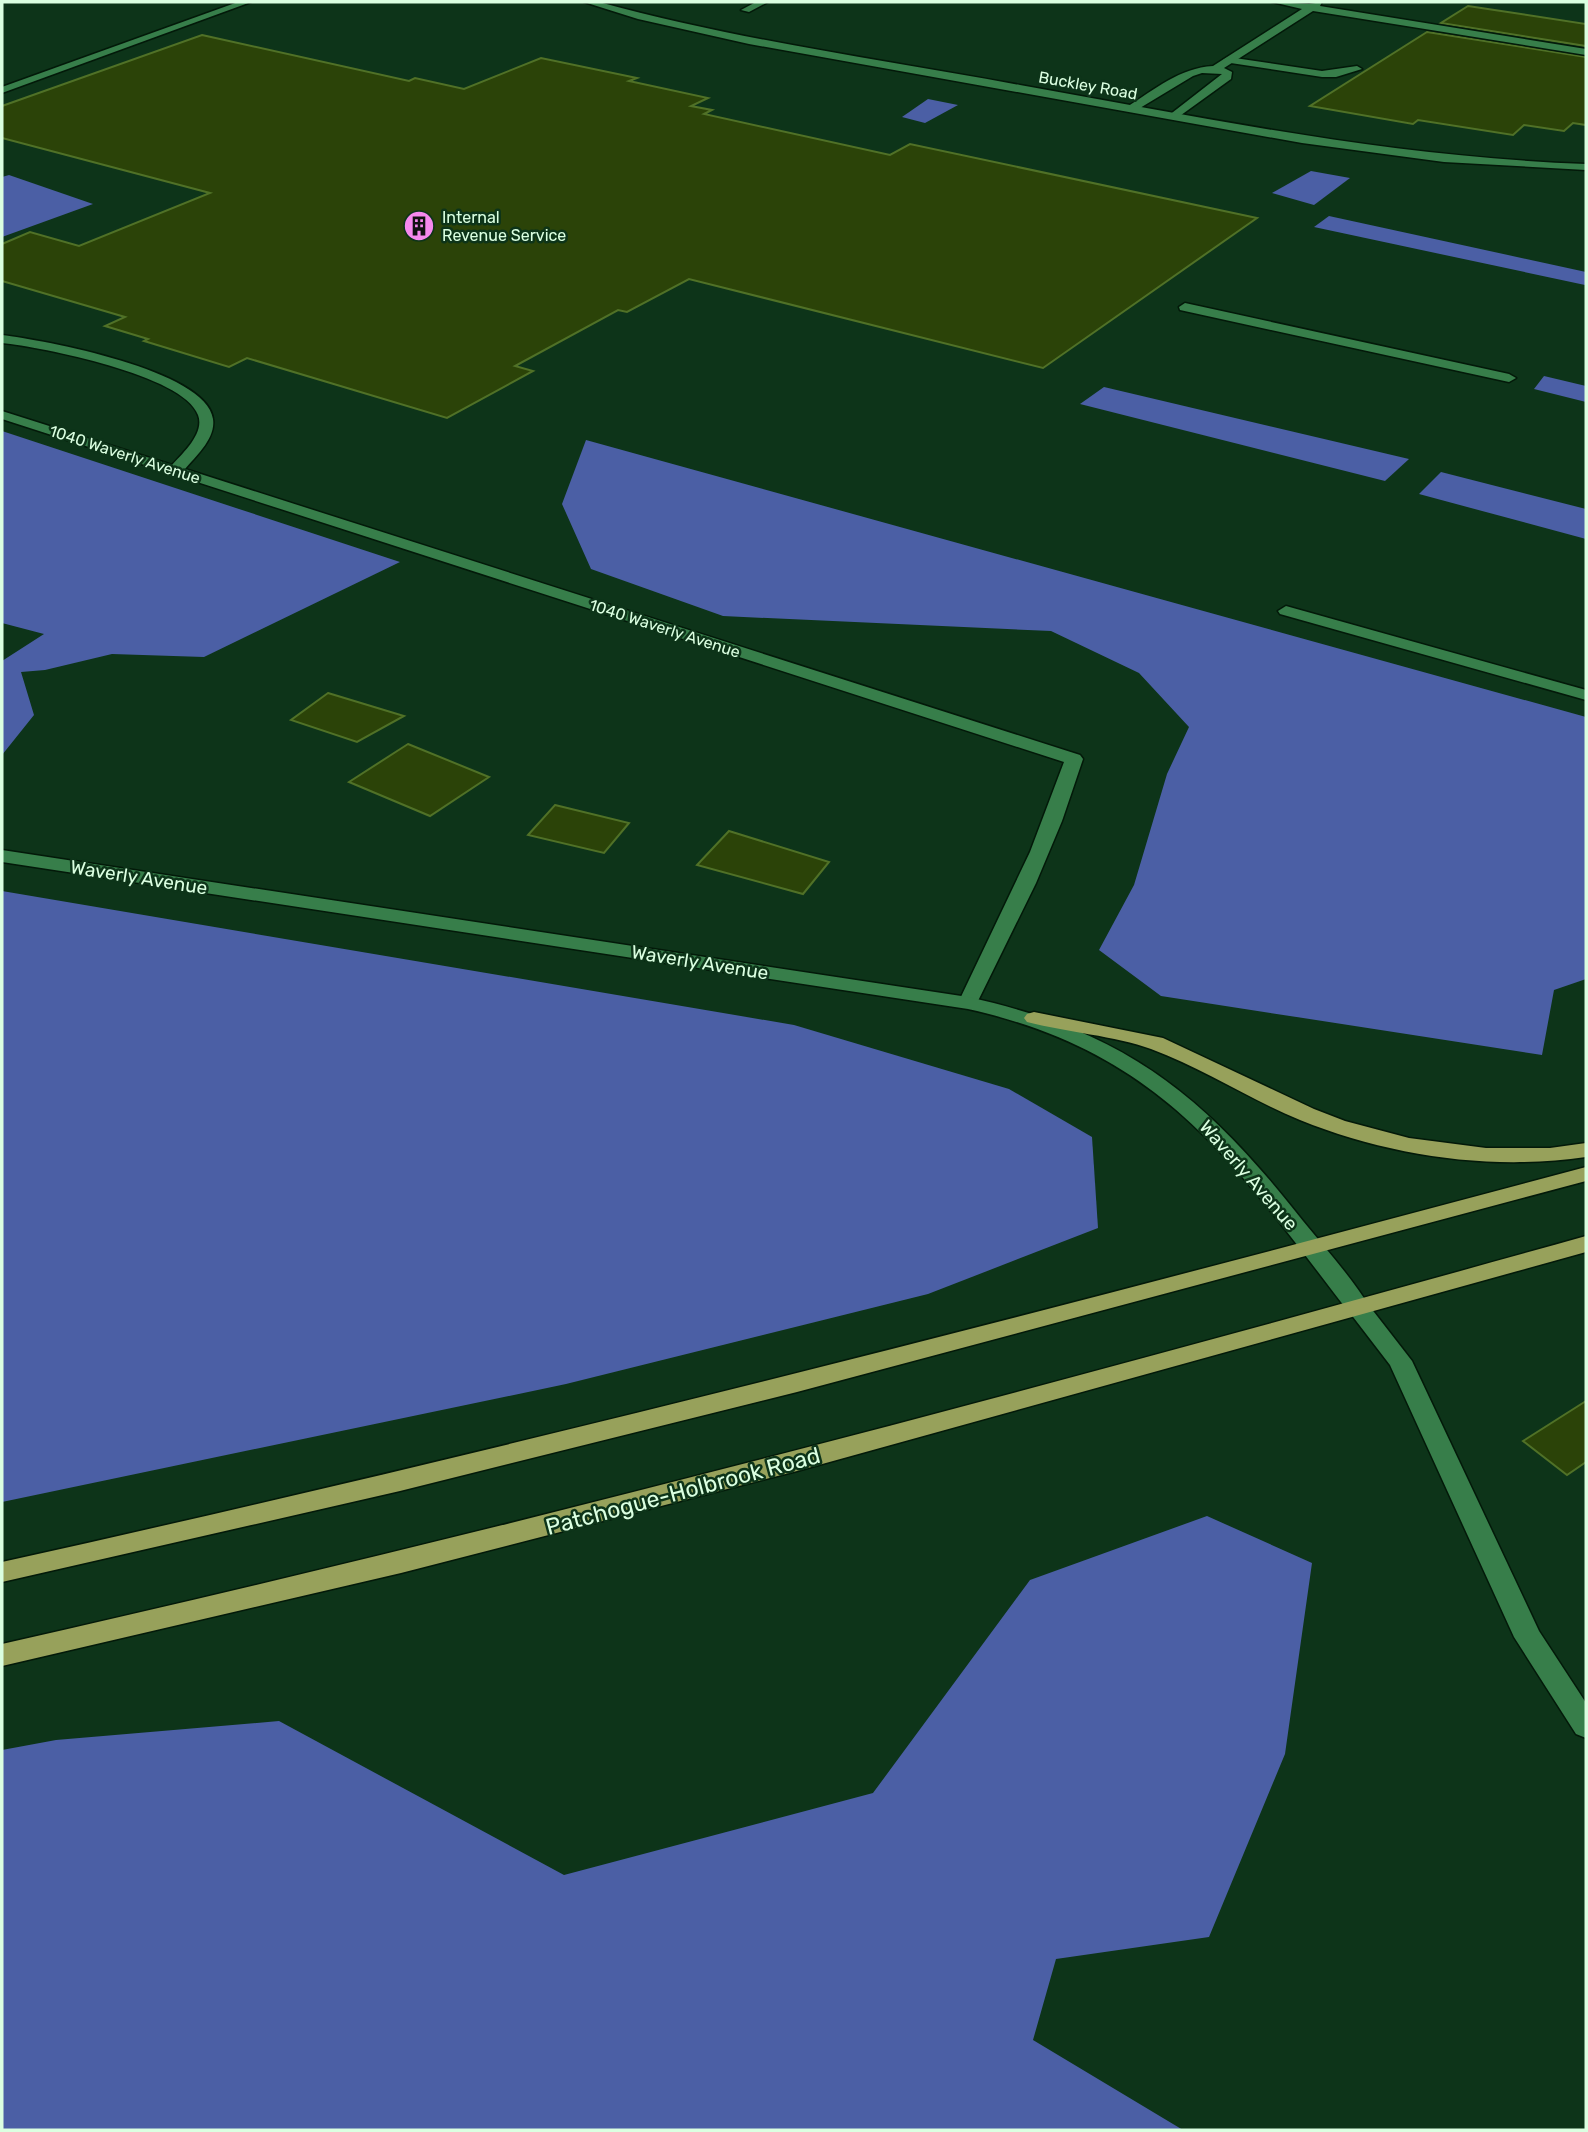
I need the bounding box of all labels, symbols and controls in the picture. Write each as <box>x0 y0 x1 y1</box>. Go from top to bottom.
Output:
street label: Buckley Road <box>1037 67 1139 104</box>
place label: Internal Revenue Service <box>442 208 566 245</box>
building icon: Internal Revenue Service <box>402 209 436 243</box>
street label: 1040 Waverly Avenue <box>47 421 203 488</box>
street label: 1040 Waverly Avenue <box>587 595 743 662</box>
street label: Waverly Avenue <box>69 855 209 900</box>
street label: Waverly Avenue <box>630 940 770 985</box>
street label: Waverly Avenue <box>1195 1116 1303 1235</box>
street label: Patchogue-Holbrook Road <box>543 1441 823 1541</box>

